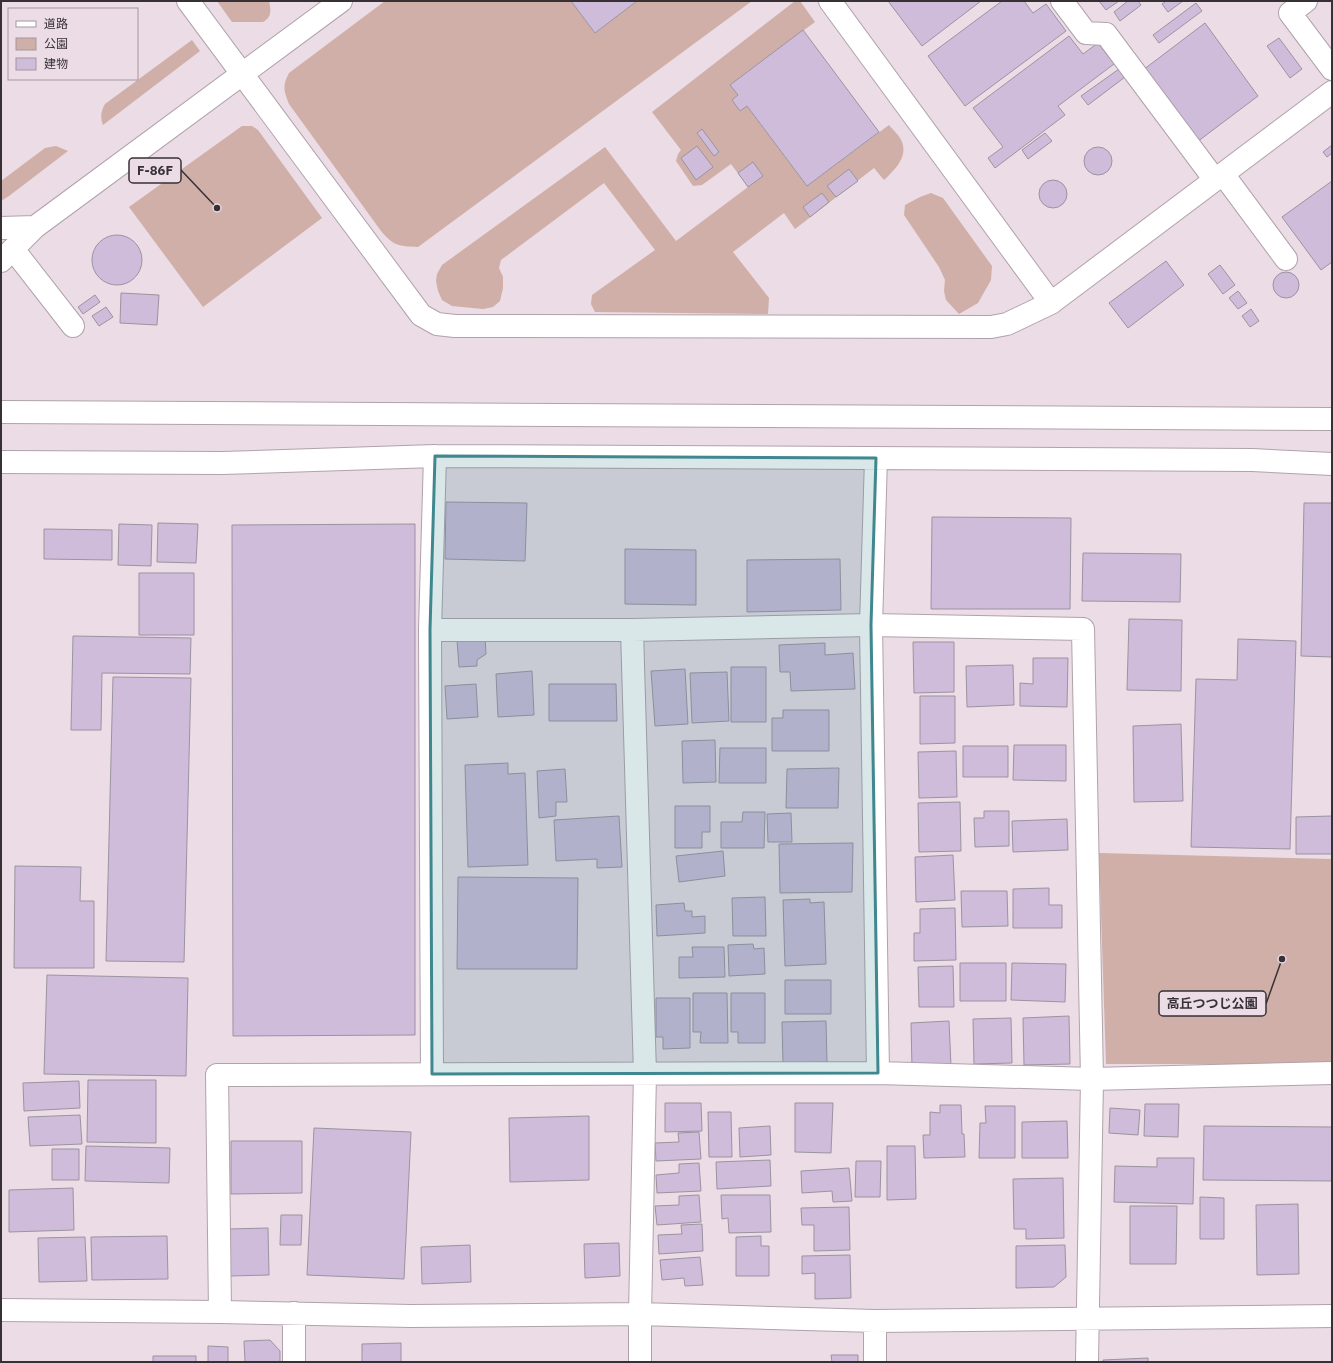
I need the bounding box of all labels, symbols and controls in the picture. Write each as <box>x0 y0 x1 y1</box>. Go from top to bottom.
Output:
legend <box>8 8 138 80</box>
text: 道路 <box>44 16 68 31</box>
text: 公園 <box>44 36 68 51</box>
text: 建物 <box>44 56 68 71</box>
callout: F-86F <box>129 158 181 183</box>
text: F-86F <box>137 162 173 179</box>
callout: 高丘つつじ公園 <box>1159 991 1266 1016</box>
text: 高丘つつじ公園 <box>1166 995 1258 1012</box>

